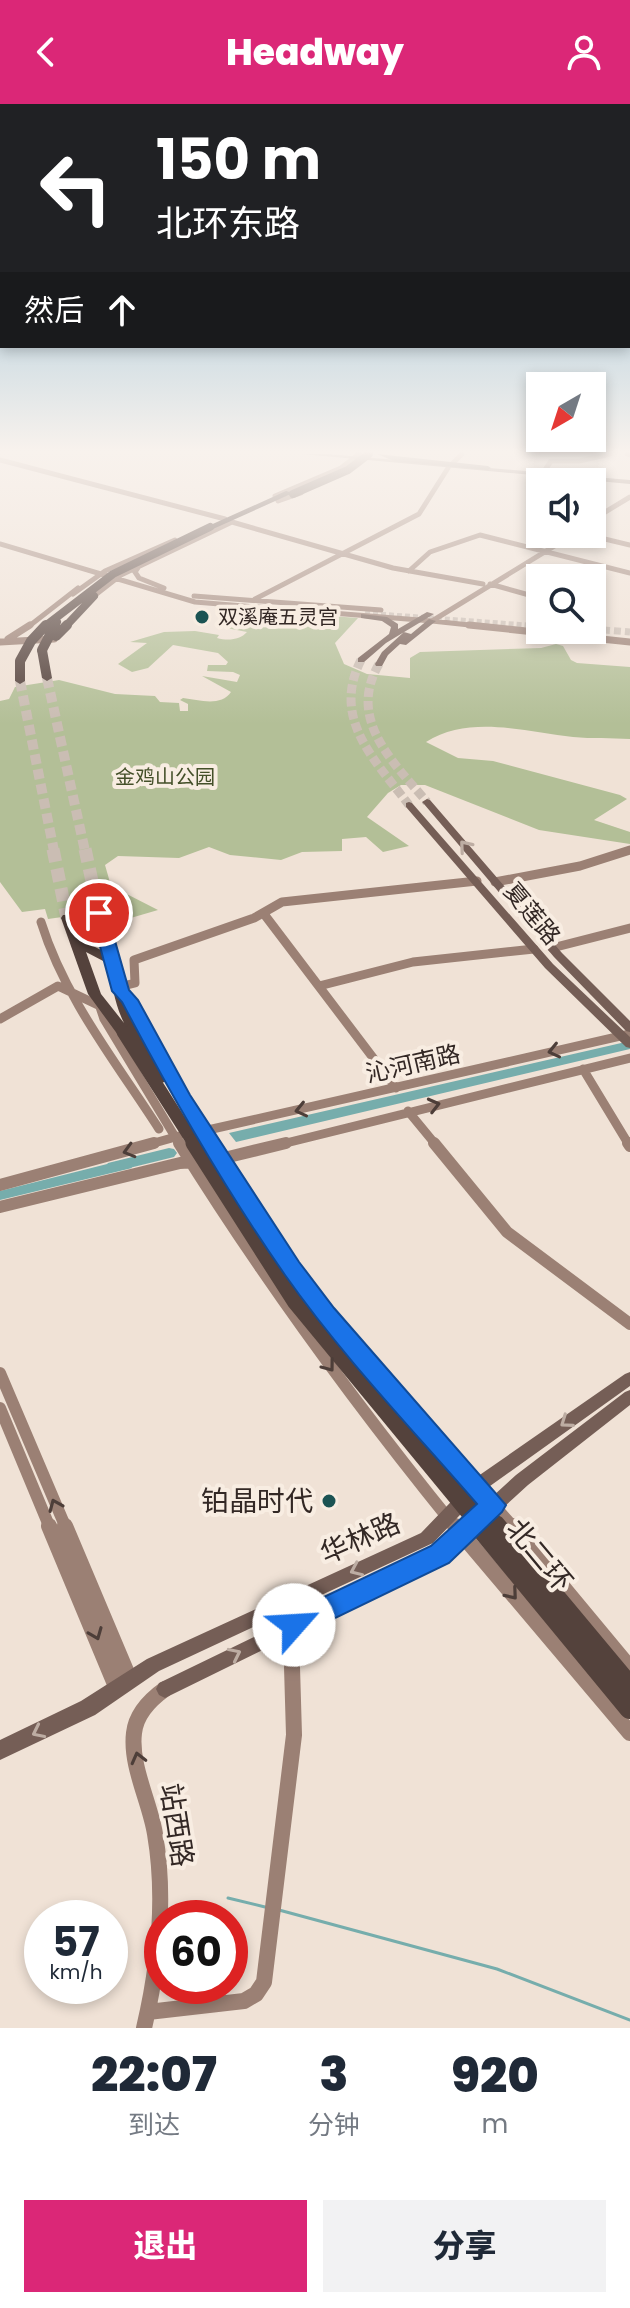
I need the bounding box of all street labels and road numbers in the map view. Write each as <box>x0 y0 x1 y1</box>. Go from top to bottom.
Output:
street label: 夏莲路 <box>497 875 568 952</box>
street label: 沁河南路 <box>362 1037 463 1090</box>
street label: 华林路 <box>314 1504 407 1573</box>
street label: 北二环 <box>498 1511 582 1600</box>
street label: 站西路 <box>151 1781 202 1870</box>

